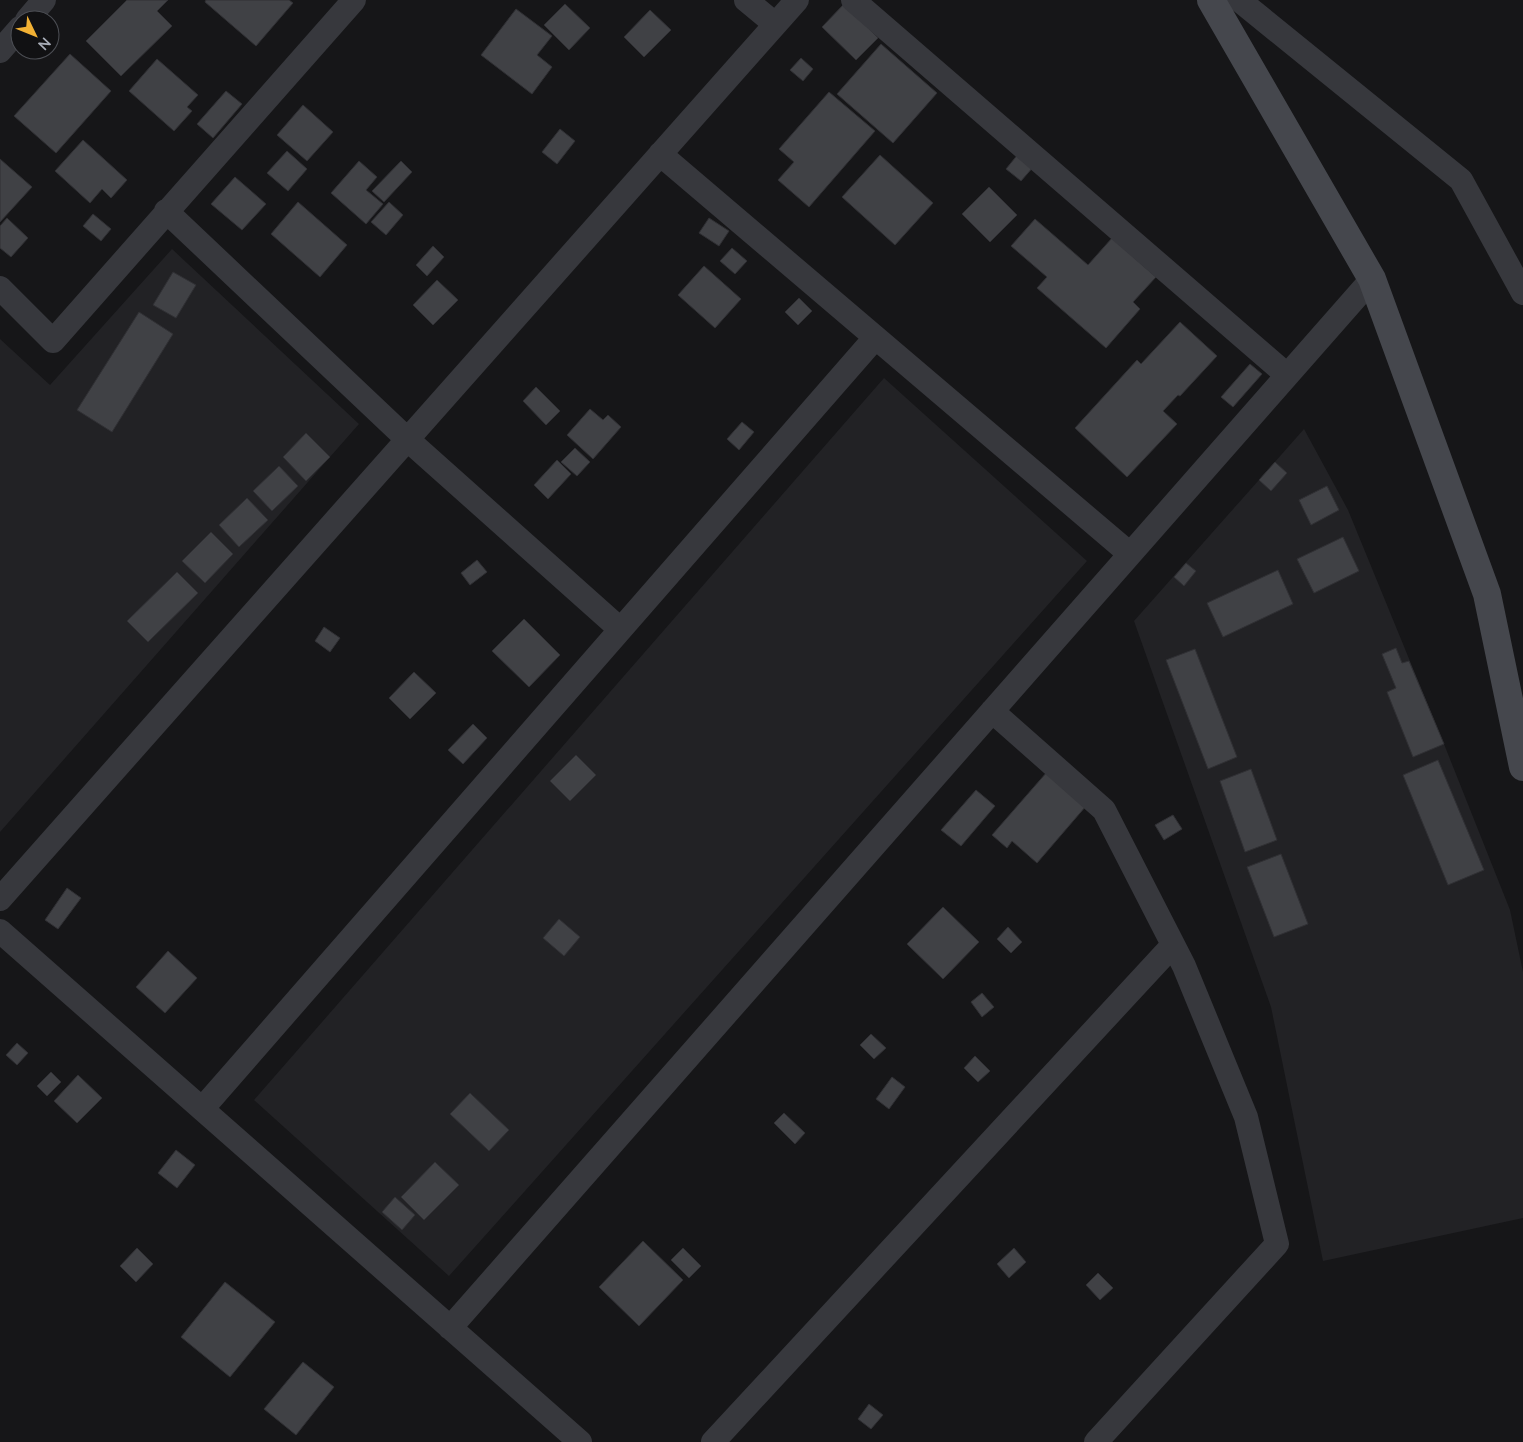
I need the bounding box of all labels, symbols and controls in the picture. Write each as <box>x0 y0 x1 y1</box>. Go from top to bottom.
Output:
north arrow <box>10 10 60 60</box>
text: N <box>35 34 55 54</box>

